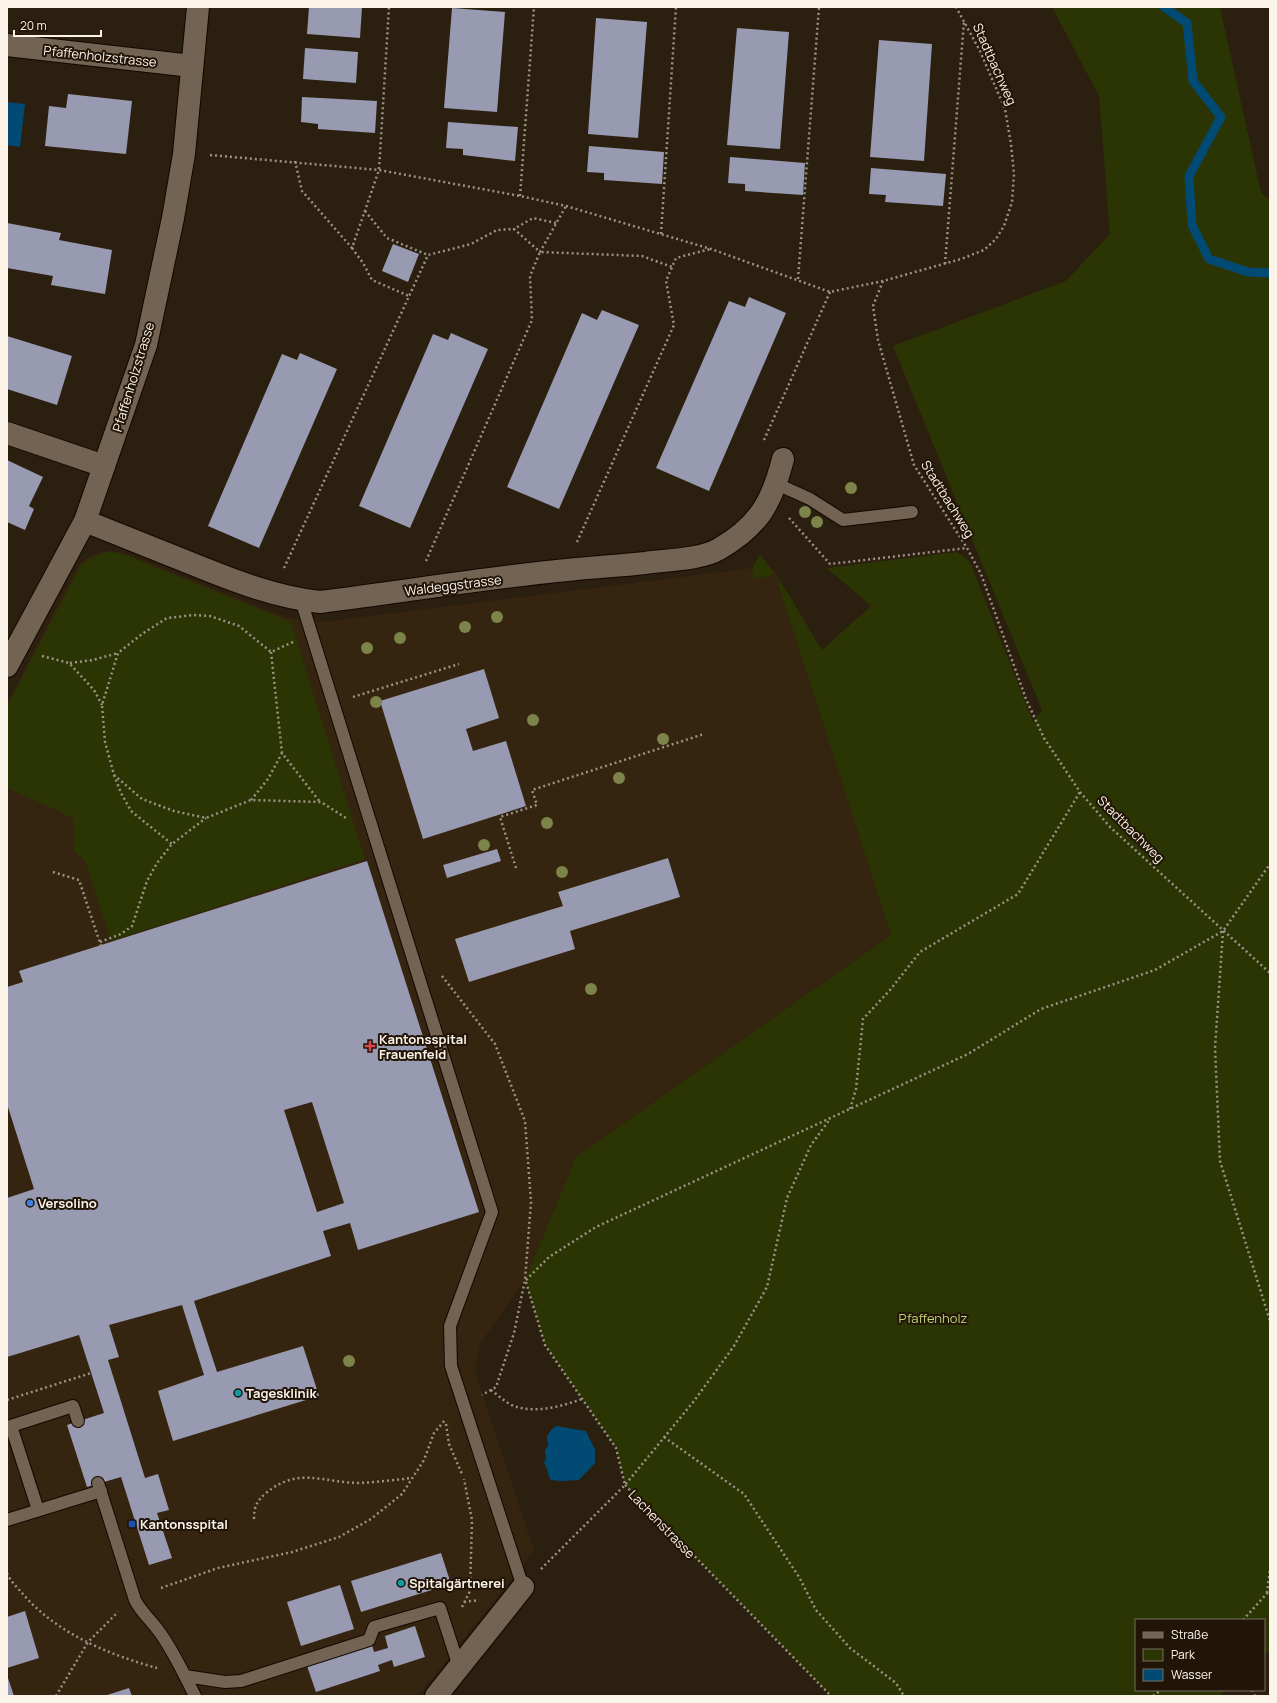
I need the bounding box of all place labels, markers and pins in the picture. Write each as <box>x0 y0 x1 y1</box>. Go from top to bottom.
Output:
place label: Kantonsspital Frauenfeld <box>379 1030 467 1063</box>
marker: Kantonsspital Frauenfeld <box>364 1040 376 1052</box>
place label: Versolino <box>38 1194 97 1212</box>
marker: Versolino <box>25 1198 35 1208</box>
place label: Tagesklinik <box>246 1384 317 1402</box>
marker: Tagesklinik <box>233 1388 243 1398</box>
place label: Kantonsspital <box>140 1515 228 1533</box>
marker: Kantonsspital <box>127 1519 137 1529</box>
place label: Spitalgärtnerei <box>409 1574 505 1592</box>
marker: Spitalgärtnerei <box>396 1578 406 1588</box>

